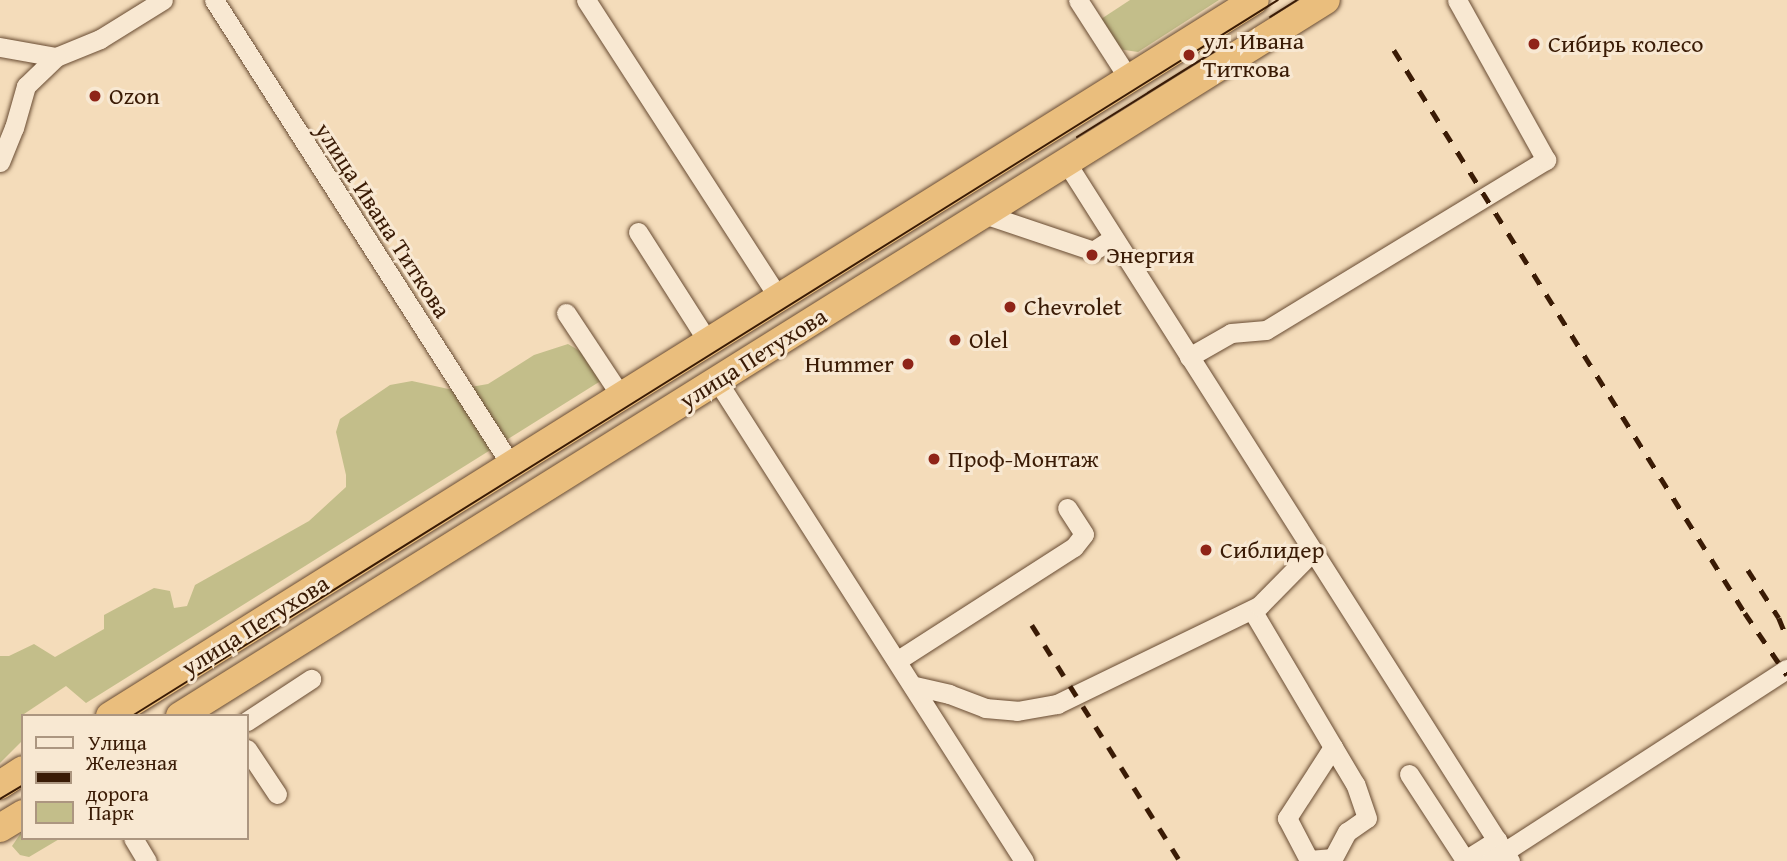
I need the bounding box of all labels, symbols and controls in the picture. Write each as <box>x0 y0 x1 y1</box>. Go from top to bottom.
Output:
place label: ул. Ивана Титкова <box>1203 27 1304 83</box>
place label: Сибирь колесо <box>1548 30 1704 58</box>
marker: Сибирь колесо <box>1526 36 1542 52</box>
marker: ул. Ивана Титкова <box>1181 47 1197 63</box>
place label: Ozon <box>109 82 160 110</box>
marker: Ozon <box>87 88 103 104</box>
street label: улица Ивана Титкова <box>309 117 457 323</box>
place label: Энергия <box>1106 241 1194 269</box>
marker: Энергия <box>1084 247 1100 263</box>
place label: Chevrolet <box>1024 293 1122 321</box>
marker: Chevrolet <box>1002 299 1018 315</box>
street label: улица Петухова <box>674 301 832 415</box>
place label: Olel <box>969 326 1008 354</box>
marker: Olel <box>947 332 963 348</box>
place label: Hummer <box>805 350 894 378</box>
marker: Hummer <box>900 356 916 372</box>
place label: Проф-Монтаж <box>948 445 1099 473</box>
marker: Проф-Монтаж <box>926 451 942 467</box>
place label: Сиблидер <box>1220 536 1324 564</box>
marker: Сиблидер <box>1198 542 1214 558</box>
street label: улица Петухова <box>176 568 334 682</box>
legend <box>21 714 248 840</box>
text: Улица <box>88 727 147 758</box>
text: Железная дорога <box>86 747 178 809</box>
text: Парк <box>88 797 134 828</box>

